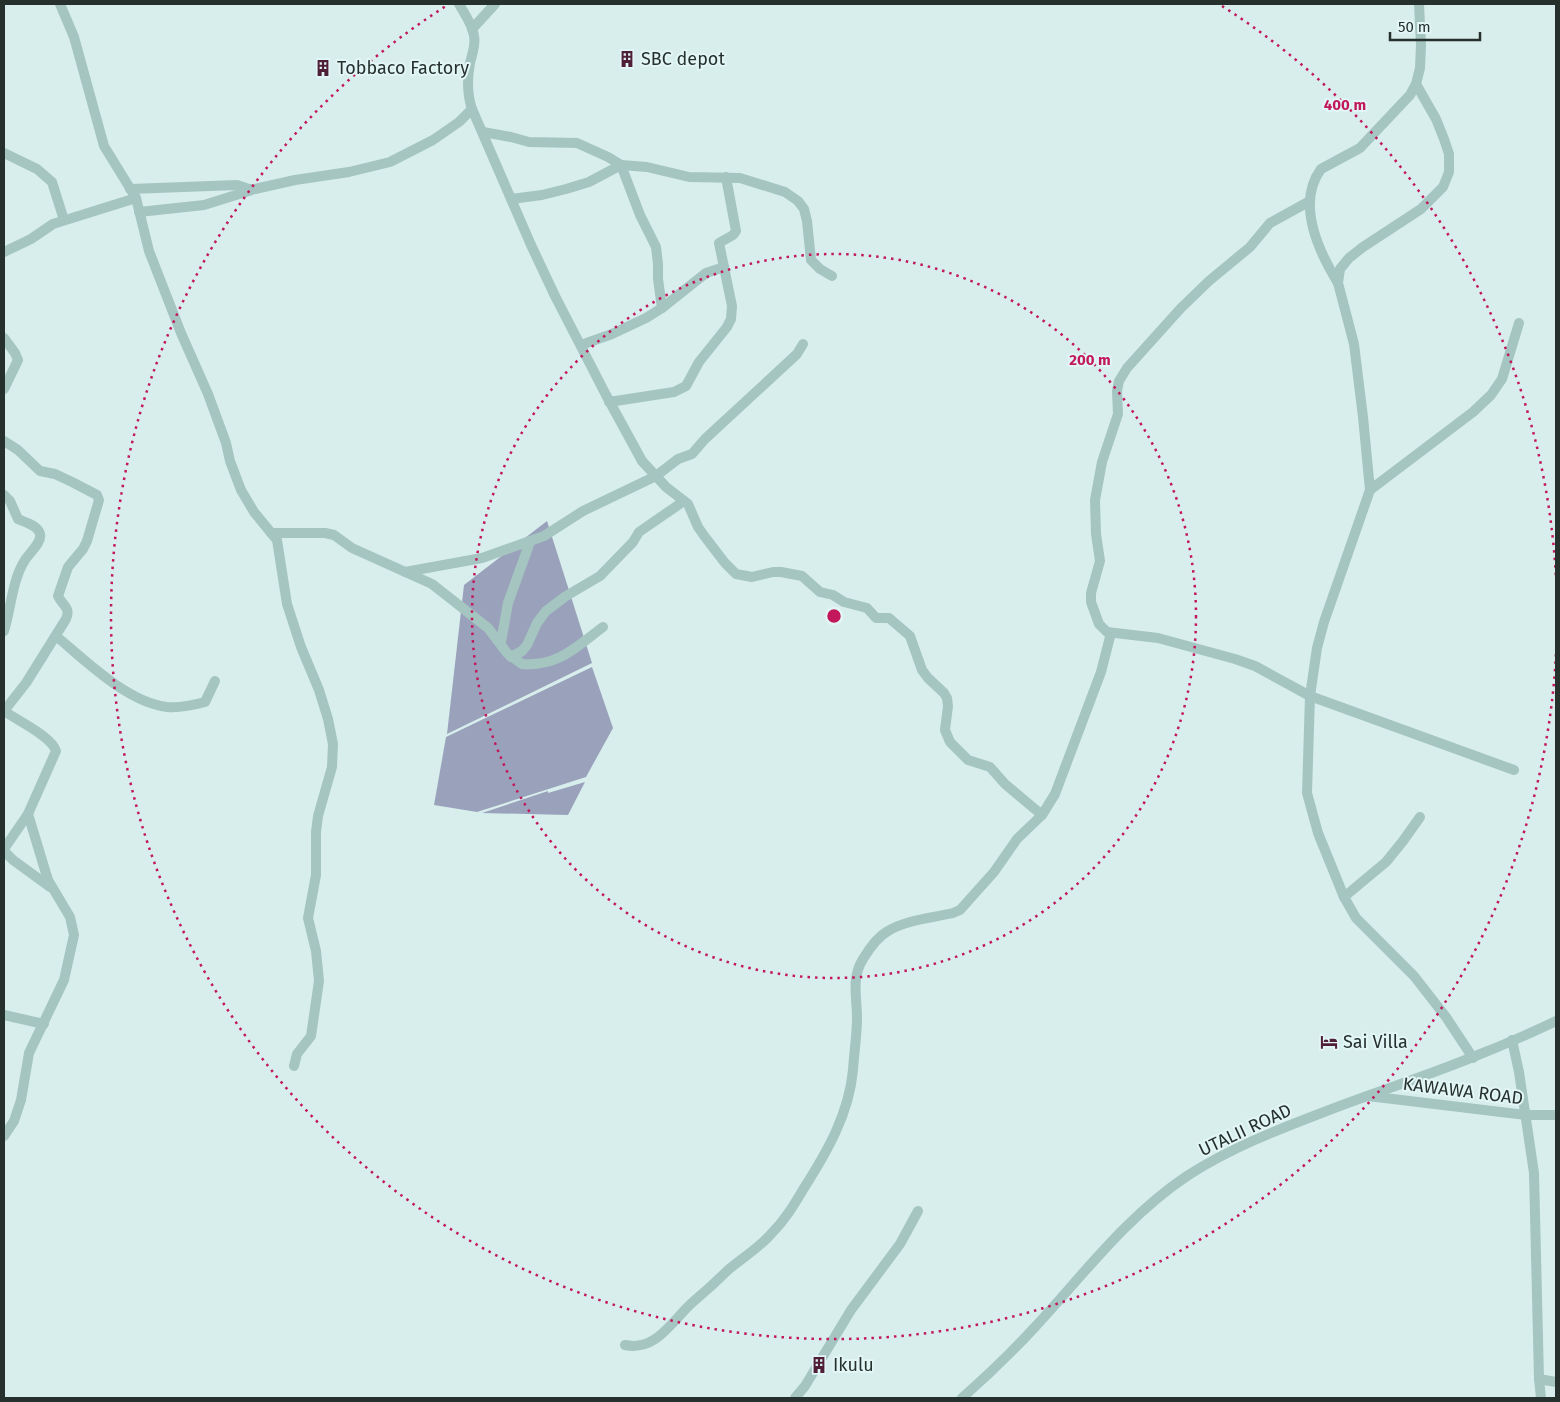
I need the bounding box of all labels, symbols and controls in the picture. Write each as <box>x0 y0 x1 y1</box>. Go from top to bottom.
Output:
scale bar <box>1390 10 1480 42</box>
text: 50 m <box>1398 18 1431 36</box>
place label: SBC depot <box>641 48 725 70</box>
building icon: SBC depot <box>617 49 637 69</box>
place label: Tobbaco Factory <box>337 57 469 79</box>
building icon: Tobbaco Factory <box>313 58 333 78</box>
text: 400 m <box>1324 96 1366 114</box>
text: 200 m <box>1069 351 1111 369</box>
centre of rings <box>825 607 843 625</box>
place label: Sai Villa <box>1343 1031 1408 1053</box>
hotel icon: Sai Villa <box>1319 1032 1339 1052</box>
street label: KAWAWA ROAD <box>1402 1073 1524 1109</box>
street label: UTALII ROAD <box>1195 1099 1295 1161</box>
place label: Ikulu <box>833 1354 874 1376</box>
building icon: Ikulu <box>809 1355 829 1375</box>

